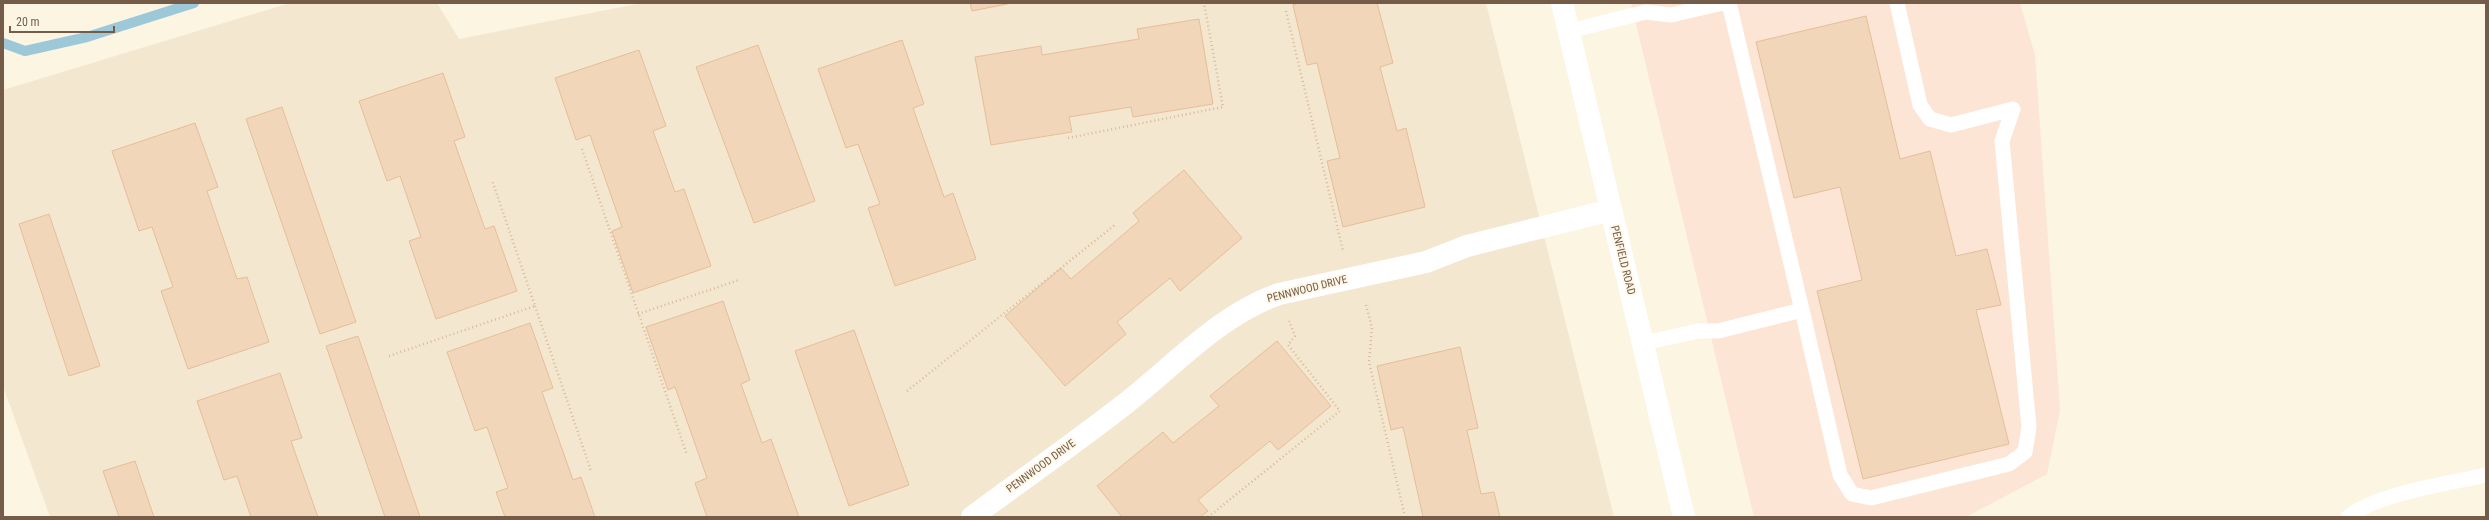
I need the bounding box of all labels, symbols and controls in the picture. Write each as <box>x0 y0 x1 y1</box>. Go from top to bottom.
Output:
scale bar <box>10 8 114 34</box>
text: 20 m <box>16 15 40 29</box>
street label: PENFIELD ROAD <box>1608 224 1638 296</box>
street label: PENNWOOD DRIVE <box>1266 273 1349 305</box>
street label: PENNWOOD DRIVE <box>1004 436 1078 495</box>

